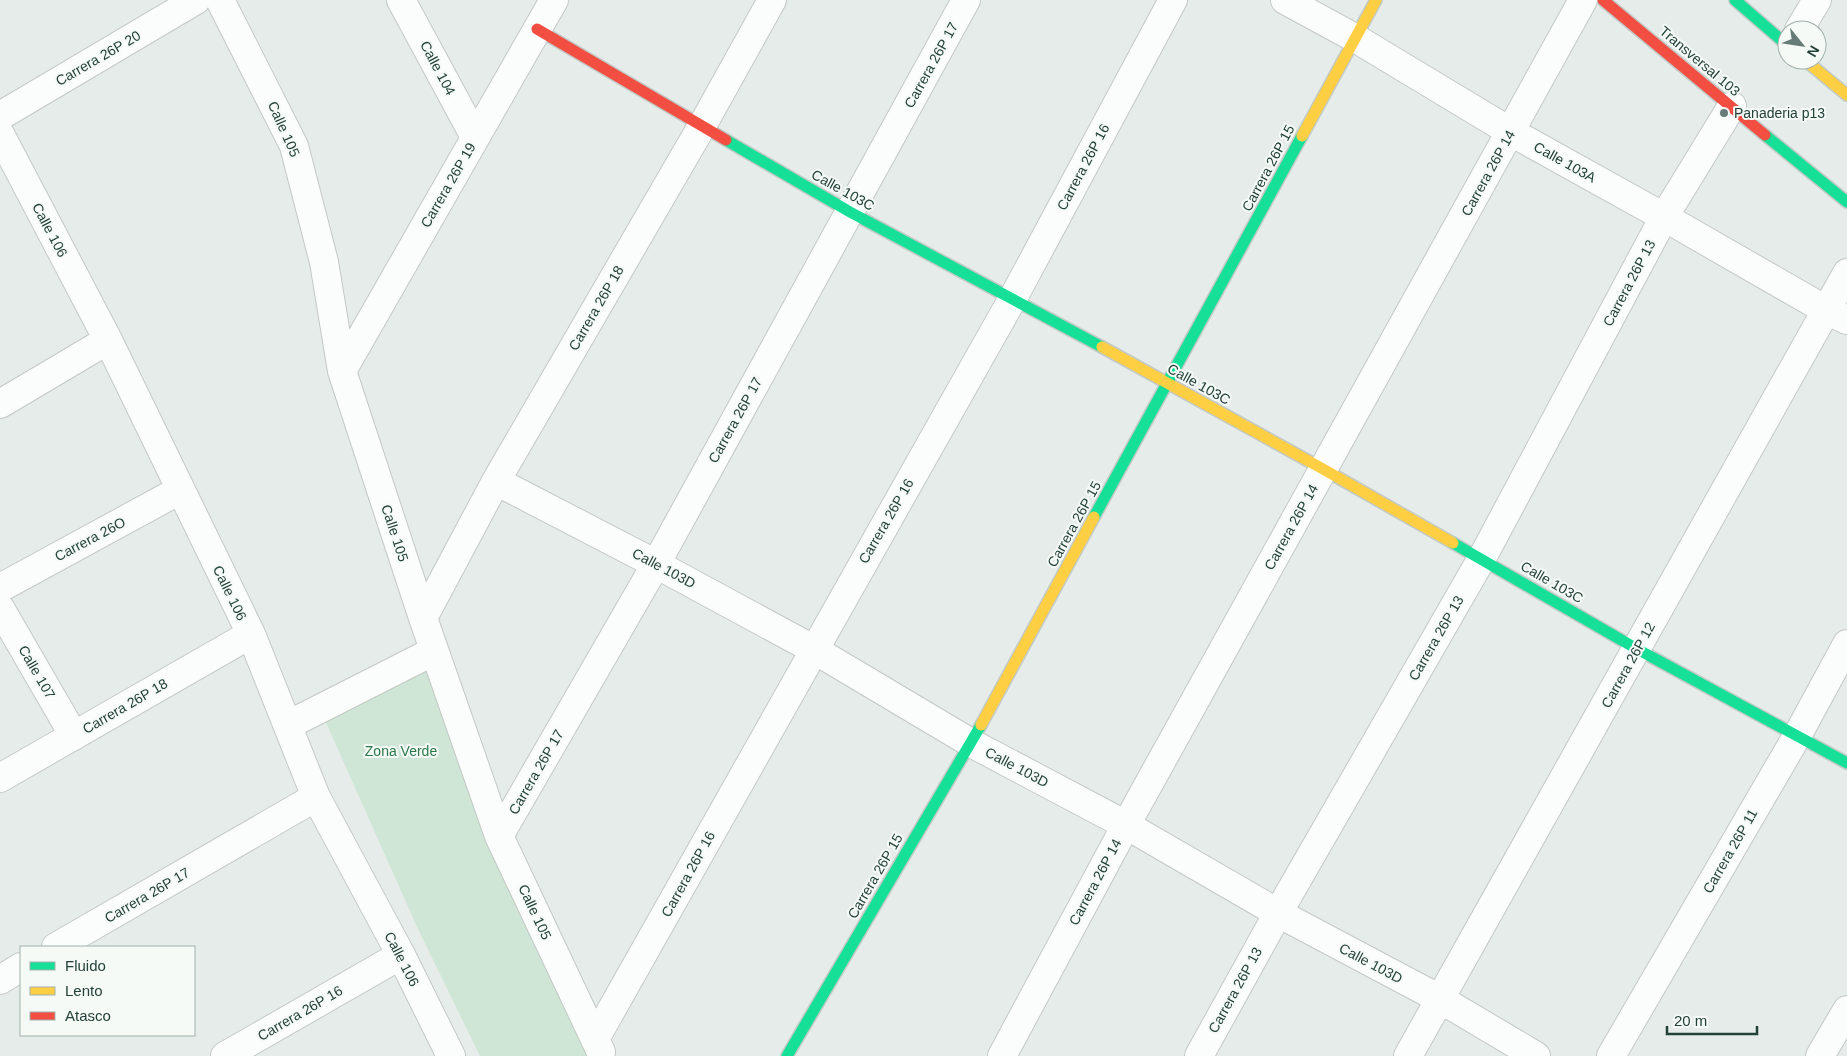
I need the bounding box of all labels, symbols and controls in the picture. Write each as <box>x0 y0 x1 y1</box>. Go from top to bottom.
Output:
street label: Carrera 26P 17 <box>901 19 961 111</box>
north arrow <box>1777 20 1827 70</box>
street label: Transversal 103 <box>1657 23 1744 99</box>
street label: Carrera 26P 20 <box>53 27 144 89</box>
street label: Calle 104 <box>417 38 459 98</box>
text: N <box>1804 43 1823 60</box>
street label: Calle 105 <box>265 99 303 159</box>
place label: Panaderia p13 <box>1734 105 1825 121</box>
marker: Panaderia p13 <box>1718 107 1730 119</box>
street label: Carrera 26P 16 <box>1054 121 1113 213</box>
street label: Carrera 26P 15 <box>1239 122 1298 214</box>
street label: Carrera 26P 14 <box>1458 127 1518 219</box>
street label: Calle 103A <box>1531 138 1599 186</box>
street label: Carrera 26P 19 <box>417 139 479 230</box>
street label: Calle 103C <box>809 166 877 214</box>
street label: Calle 106 <box>29 200 71 260</box>
street label: Carrera 26P 13 <box>1600 237 1659 329</box>
street label: Carrera 26P 18 <box>565 262 627 353</box>
street label: Calle 103C <box>1165 360 1233 408</box>
street label: Carrera 26P 17 <box>705 374 765 466</box>
street label: Carrera 26P 16 <box>855 475 917 566</box>
street label: Carrera 26P 15 <box>1044 478 1104 570</box>
street label: Carrera 26P 14 <box>1261 481 1321 573</box>
street label: Calle 105 <box>378 502 412 564</box>
street label: Carrera 26O <box>52 514 128 564</box>
street label: Calle 103D <box>630 545 698 591</box>
street label: Calle 103C <box>1518 558 1586 606</box>
street label: Calle 106 <box>210 563 250 623</box>
street label: Carrera 26P 13 <box>1405 592 1467 683</box>
street label: Carrera 26P 12 <box>1598 619 1658 711</box>
street label: Calle 107 <box>15 642 59 702</box>
street label: Carrera 26P 18 <box>80 675 171 737</box>
street label: Carrera 26P 17 <box>505 726 567 817</box>
park label: Zona Verde <box>365 743 437 759</box>
street label: Calle 103D <box>983 744 1051 790</box>
street label: Carrera 26P 11 <box>1699 806 1761 896</box>
street label: Carrera 26P 16 <box>658 828 718 920</box>
street label: Carrera 26P 15 <box>844 830 906 921</box>
street label: Carrera 26P 14 <box>1066 836 1125 928</box>
street label: Carrera 26P 17 <box>102 864 193 926</box>
street label: Calle 105 <box>515 882 555 942</box>
street label: Calle 106 <box>381 929 423 989</box>
street label: Calle 103D <box>1337 940 1405 986</box>
street label: Carrera 26P 13 <box>1205 944 1265 1036</box>
legend <box>20 946 195 1036</box>
text: Fluido <box>65 957 106 974</box>
text: Lento <box>65 982 103 999</box>
street label: Carrera 26P 16 <box>255 982 346 1044</box>
scale bar <box>1667 1004 1757 1036</box>
text: Atasco <box>65 1007 111 1024</box>
text: 20 m <box>1674 1012 1707 1029</box>

